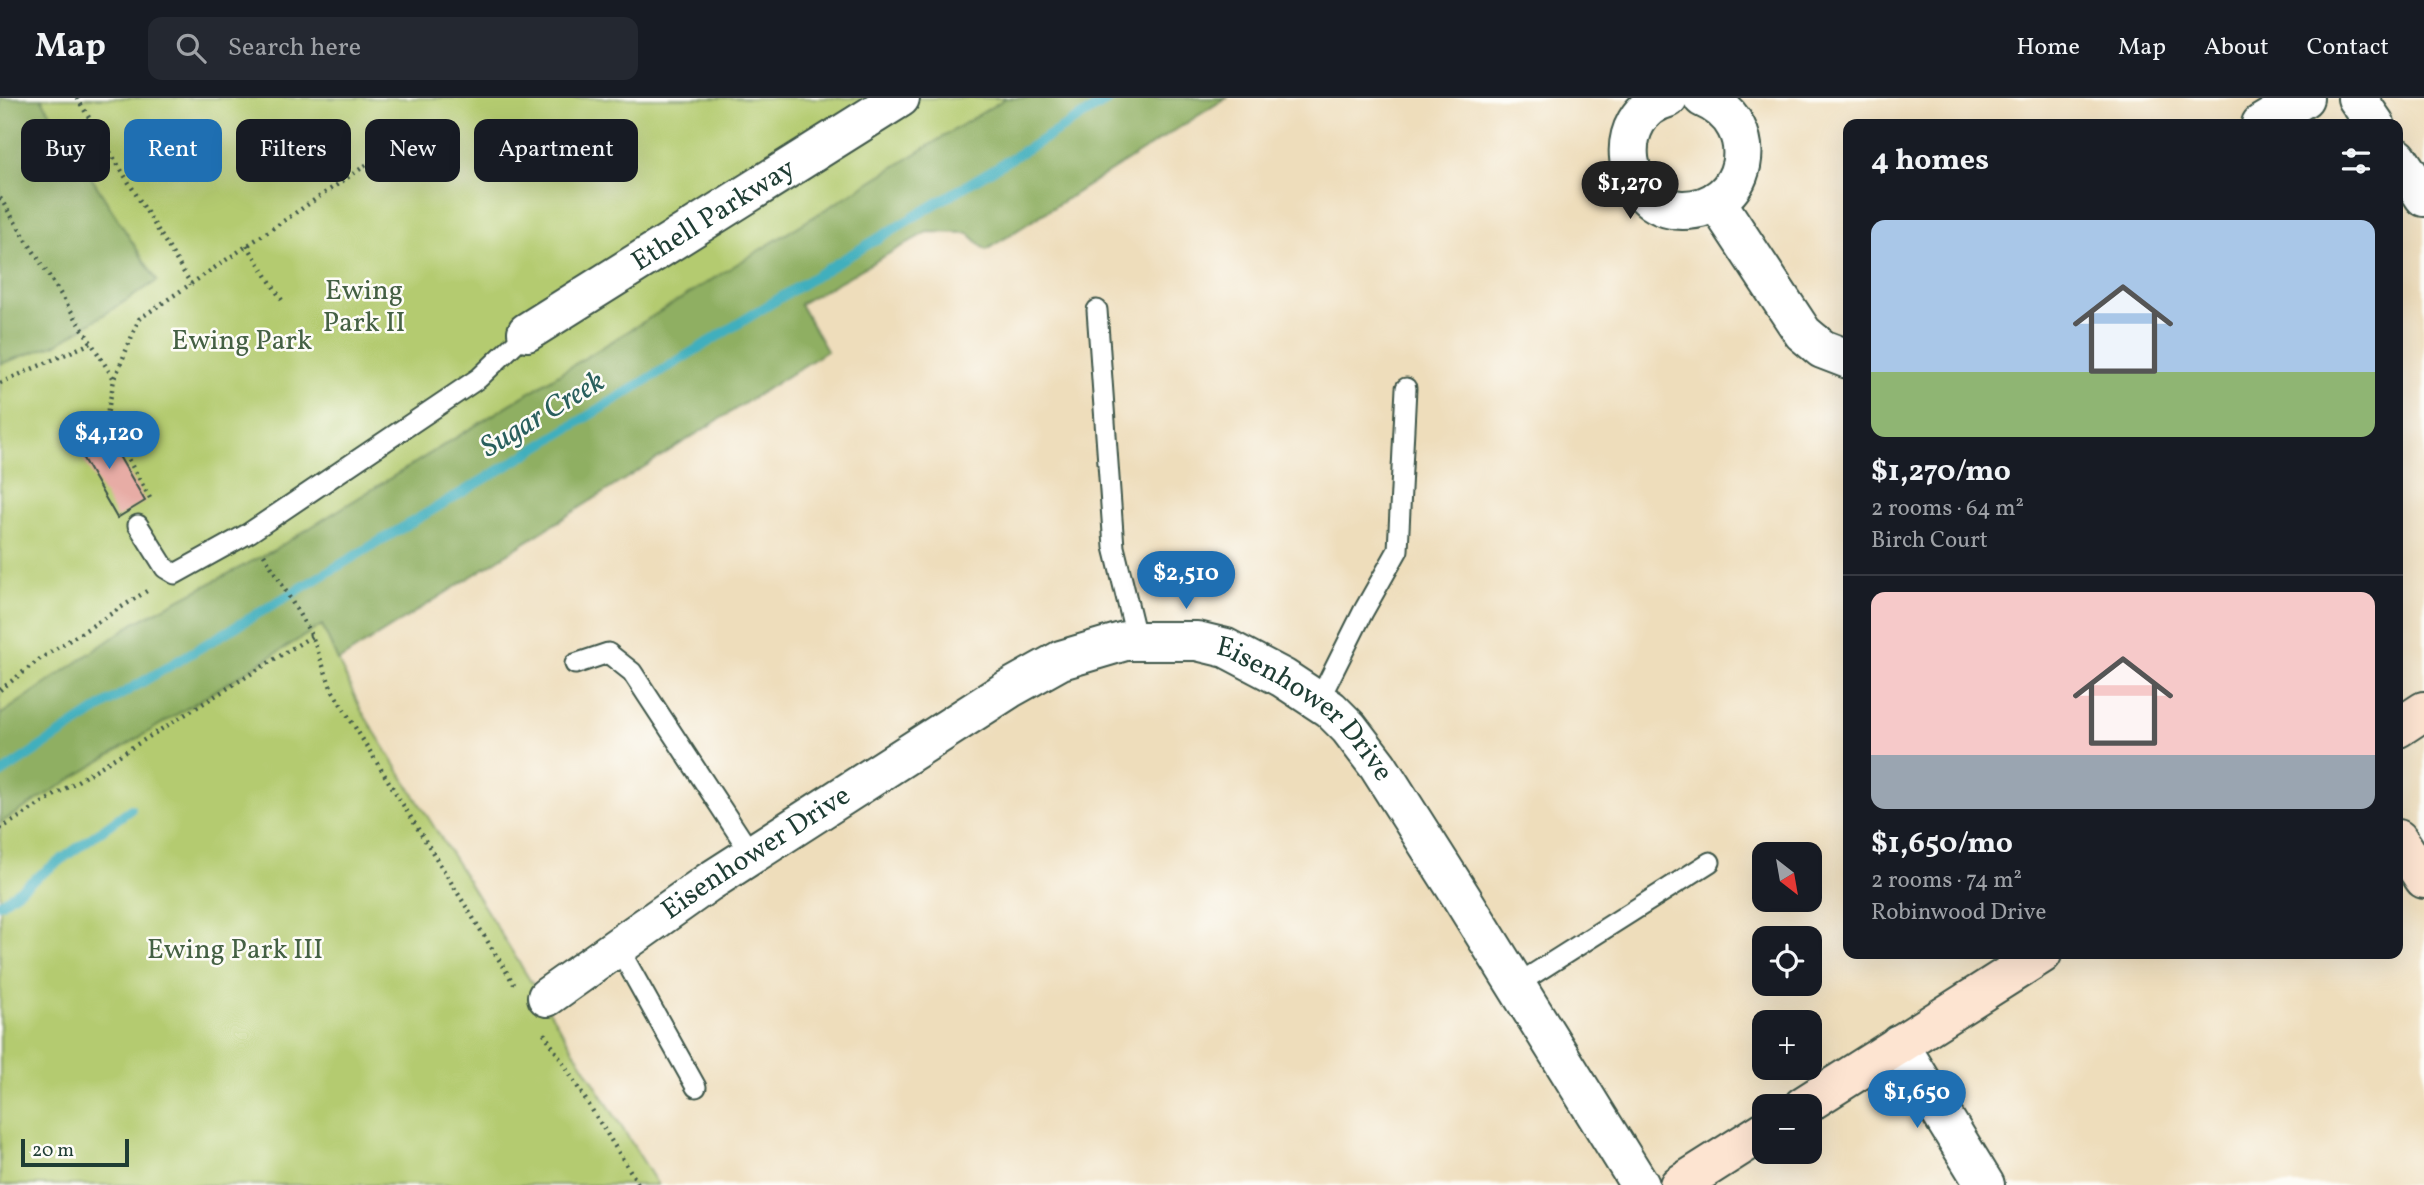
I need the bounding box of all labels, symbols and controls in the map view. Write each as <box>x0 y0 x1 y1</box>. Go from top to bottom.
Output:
search box <box>148 17 638 80</box>
text: Map <box>35 25 106 71</box>
icon: search <box>172 29 210 67</box>
text: Search here <box>228 30 361 66</box>
text: Home <box>2016 31 2080 65</box>
text: Map <box>2118 31 2166 65</box>
text: About <box>2204 31 2269 65</box>
text: Contact <box>2307 31 2389 65</box>
chip: Buy <box>21 119 110 182</box>
chip: Rent <box>124 119 222 182</box>
chip: Filters <box>236 119 351 182</box>
chip: New <box>365 119 460 182</box>
chip: Apartment <box>474 119 638 182</box>
text: 4 homes <box>1871 140 1989 182</box>
icon: filters <box>2337 142 2375 180</box>
street label: Ethell Parkway <box>624 149 803 281</box>
pin: $1,270 <box>1573 162 1687 221</box>
text: $1,270 <box>1598 168 1662 200</box>
icon: home <box>2060 266 2186 392</box>
park label: Ewing Park II <box>323 272 405 343</box>
park label: Ewing Park <box>172 322 312 361</box>
water label: Sugar Creek <box>473 361 613 469</box>
pin: $4,120 <box>52 412 166 471</box>
text: $4,120 <box>75 418 143 450</box>
text: $1,270/mo <box>1871 451 2011 493</box>
text: 2 rooms · 64 m² <box>1871 493 2024 525</box>
text: Birch Court <box>1871 525 1988 557</box>
pin: $2,510 <box>1129 552 1243 611</box>
text: $2,510 <box>1153 558 1219 590</box>
street label: Eisenhower Drive <box>1213 627 1402 789</box>
icon: home <box>2060 638 2186 764</box>
street label: Eisenhower Drive <box>654 776 858 929</box>
text: $1,650/mo <box>1871 823 2013 865</box>
north arrow <box>1752 842 1822 912</box>
map controls <box>1752 842 1822 1164</box>
text: 2 rooms · 74 m² <box>1871 865 2022 897</box>
text: Robinwood Drive <box>1871 897 2046 929</box>
button: locate <box>1752 926 1822 996</box>
park label: Ewing Park III <box>147 931 323 970</box>
button: + <box>1752 1010 1822 1080</box>
pin: $1,650 <box>1860 1070 1974 1130</box>
text: $1,650 <box>1884 1077 1950 1109</box>
button: − <box>1752 1094 1822 1164</box>
scale bar <box>21 1136 130 1168</box>
text: 20 m <box>32 1138 74 1164</box>

